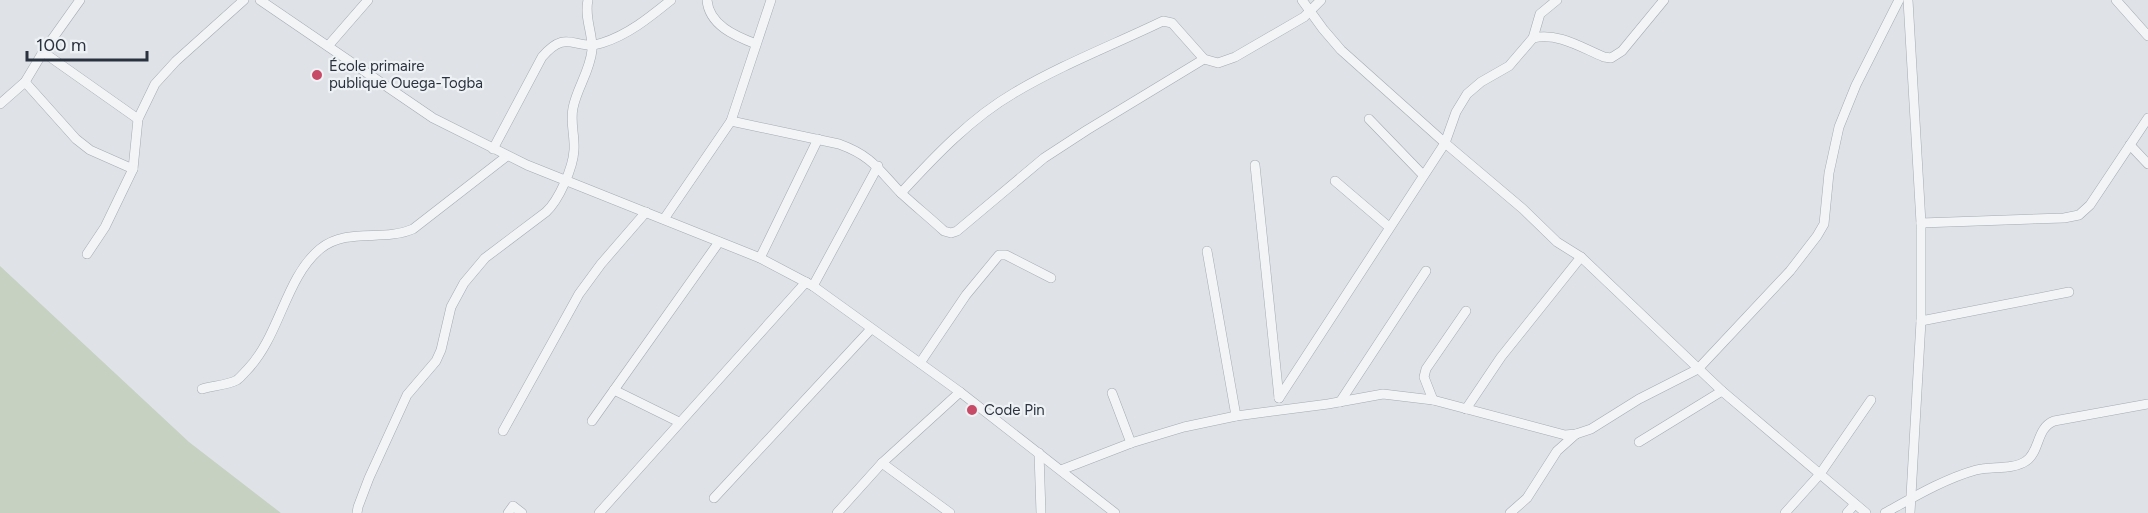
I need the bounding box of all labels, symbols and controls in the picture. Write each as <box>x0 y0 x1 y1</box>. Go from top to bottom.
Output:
scale bar <box>27 24 147 62</box>
text: 100 m <box>36 34 86 56</box>
place label: École primaire publique Ouega-Togba <box>329 57 483 92</box>
marker: École primaire publique Ouega-Togba <box>310 68 324 82</box>
place label: Code Pin <box>984 401 1045 419</box>
marker: Code Pin <box>965 403 979 417</box>

